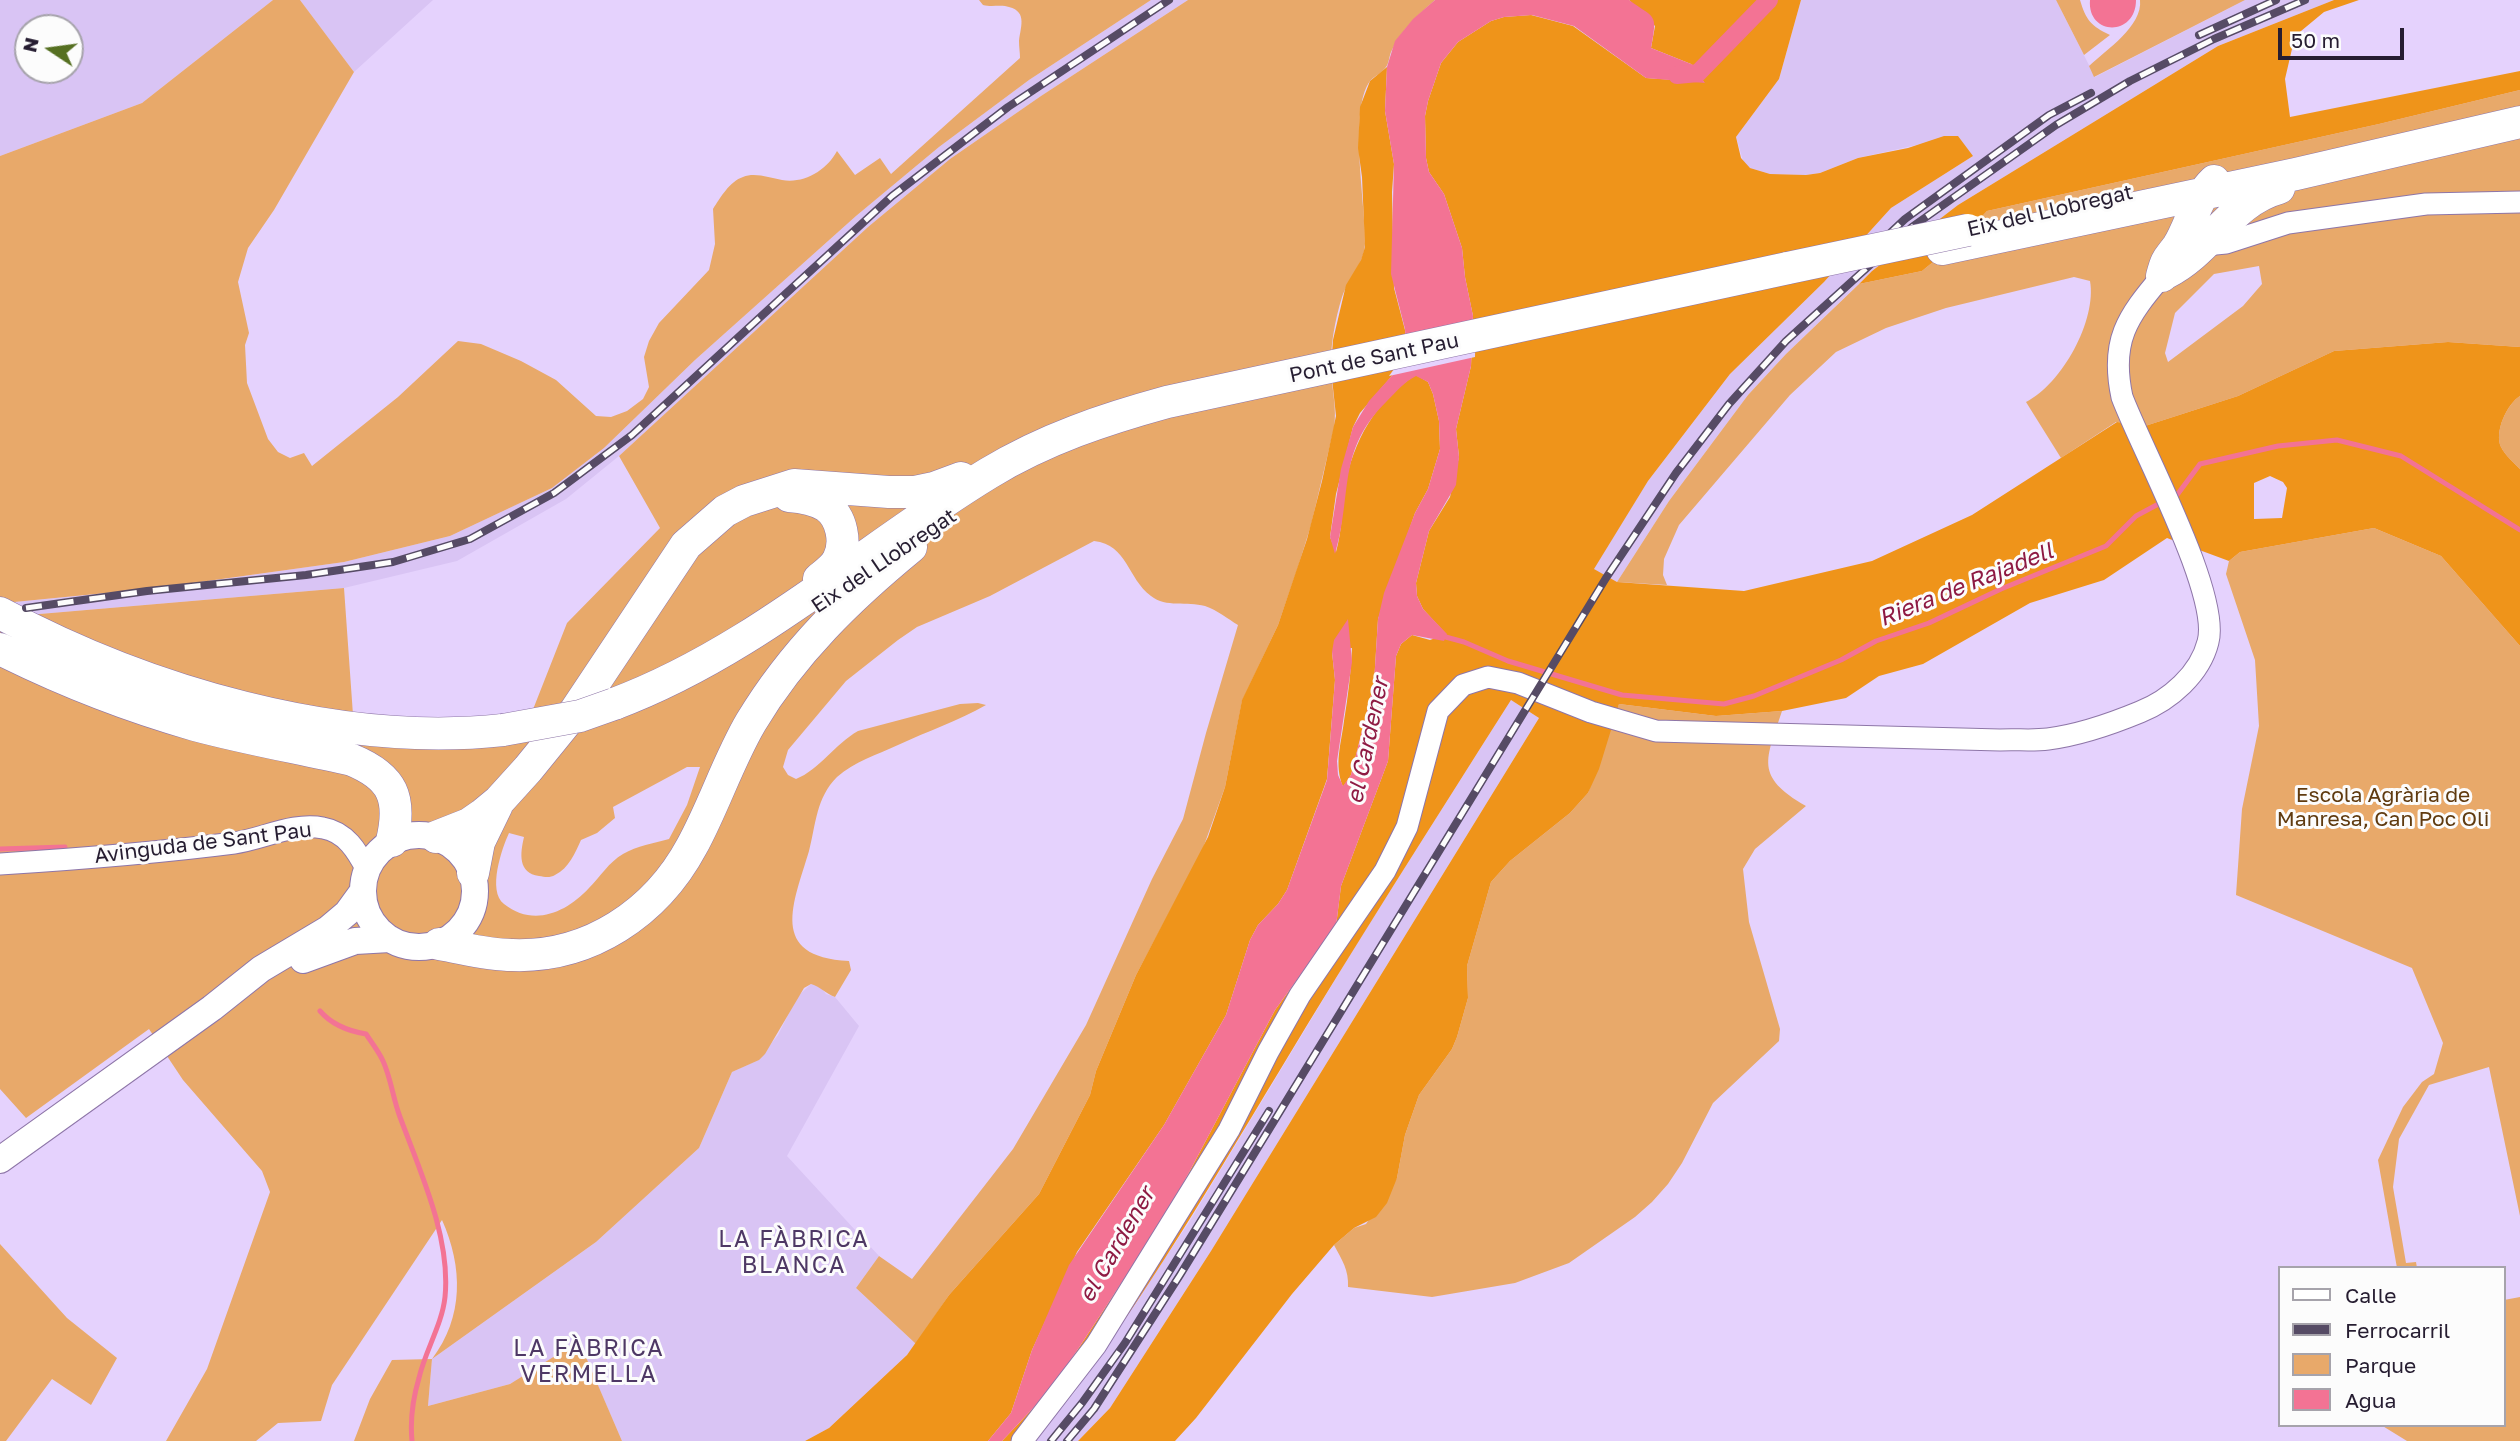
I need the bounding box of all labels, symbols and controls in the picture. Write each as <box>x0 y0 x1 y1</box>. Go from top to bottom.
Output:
north arrow <box>14 14 84 84</box>
scale bar <box>2282 14 2408 58</box>
text: 50 m <box>2291 27 2340 53</box>
text: N <box>17 35 43 54</box>
street label: Eix del Llobregat <box>1965 180 2135 242</box>
street label: Pont de Sant Pau <box>1287 328 1461 388</box>
street label: Eix del Llobregat <box>807 503 961 619</box>
water label: Riera de Rajadell <box>1875 537 2057 633</box>
water label: el Cardener <box>1341 676 1395 806</box>
park label: Escola Agrària de Manresa, Can Poc Oli <box>2277 782 2489 832</box>
street label: Avinguda de Sant Pau <box>93 817 313 869</box>
water label: el Cardener <box>1073 1183 1161 1307</box>
district label: LA FÀBRICA BLANCA <box>719 1226 869 1280</box>
legend <box>2278 1266 2506 1427</box>
text: Calle <box>2345 1282 2397 1308</box>
text: Ferrocarril <box>2345 1317 2450 1343</box>
district label: LA FÀBRICA VERMELLA <box>514 1335 664 1389</box>
text: Parque <box>2345 1352 2416 1378</box>
text: Agua <box>2345 1387 2396 1413</box>

